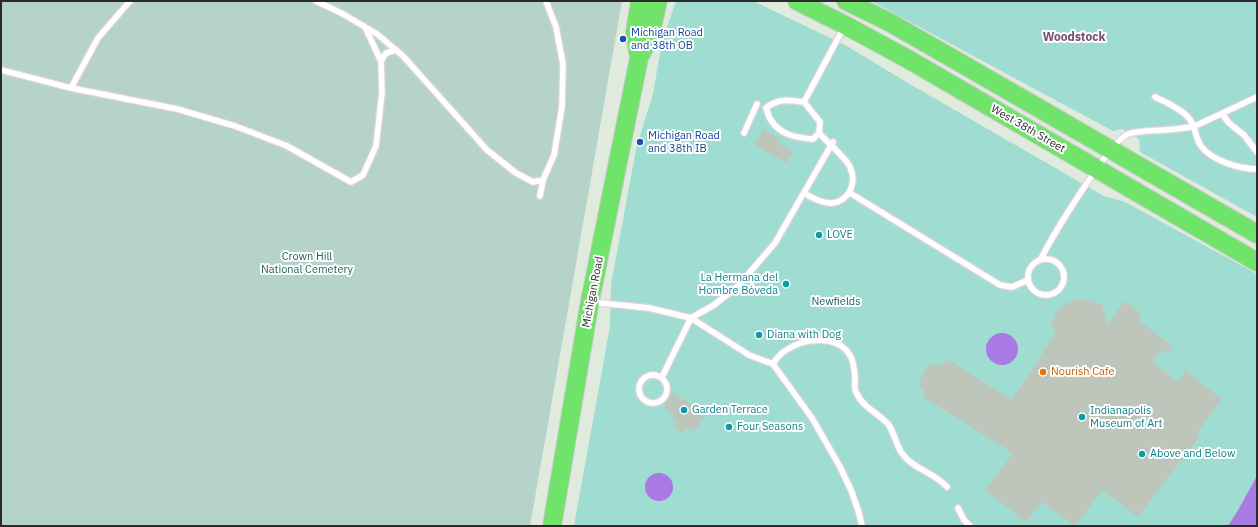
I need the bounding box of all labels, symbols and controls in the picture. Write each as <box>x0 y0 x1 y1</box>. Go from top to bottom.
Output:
place label: Michigan Road and 38th OB <box>631 26 703 52</box>
district label: Woodstock <box>1043 31 1105 45</box>
marker: Michigan Road and 38th OB <box>618 34 628 44</box>
street label: West 38th Street <box>989 102 1067 156</box>
place label: Michigan Road and 38th IB <box>648 129 720 155</box>
marker: Michigan Road and 38th IB <box>635 137 645 147</box>
place label: LOVE <box>827 228 853 242</box>
marker: LOVE <box>814 230 824 240</box>
park label: Crown Hill National Cemetery <box>261 250 353 276</box>
street label: Michigan Road <box>580 255 606 329</box>
place label: La Hermana del Hombre Bóveda <box>699 271 778 297</box>
marker: La Hermana del Hombre Bóveda <box>781 279 791 289</box>
park label: Newfields <box>811 295 861 309</box>
place label: Diana with Dog <box>767 328 841 342</box>
marker: Diana with Dog <box>754 330 764 340</box>
place label: Nourish Cafe <box>1051 365 1114 379</box>
marker: Nourish Cafe <box>1038 367 1048 377</box>
place label: Garden Terrace <box>692 403 768 417</box>
place label: Indianapolis Museum of Art <box>1090 404 1162 430</box>
marker: Garden Terrace <box>679 405 689 415</box>
marker: Indianapolis Museum of Art <box>1077 412 1087 422</box>
place label: Four Seasons <box>737 420 803 434</box>
marker: Four Seasons <box>724 422 734 432</box>
place label: Above and Below <box>1150 447 1235 461</box>
marker: Above and Below <box>1137 449 1147 459</box>

